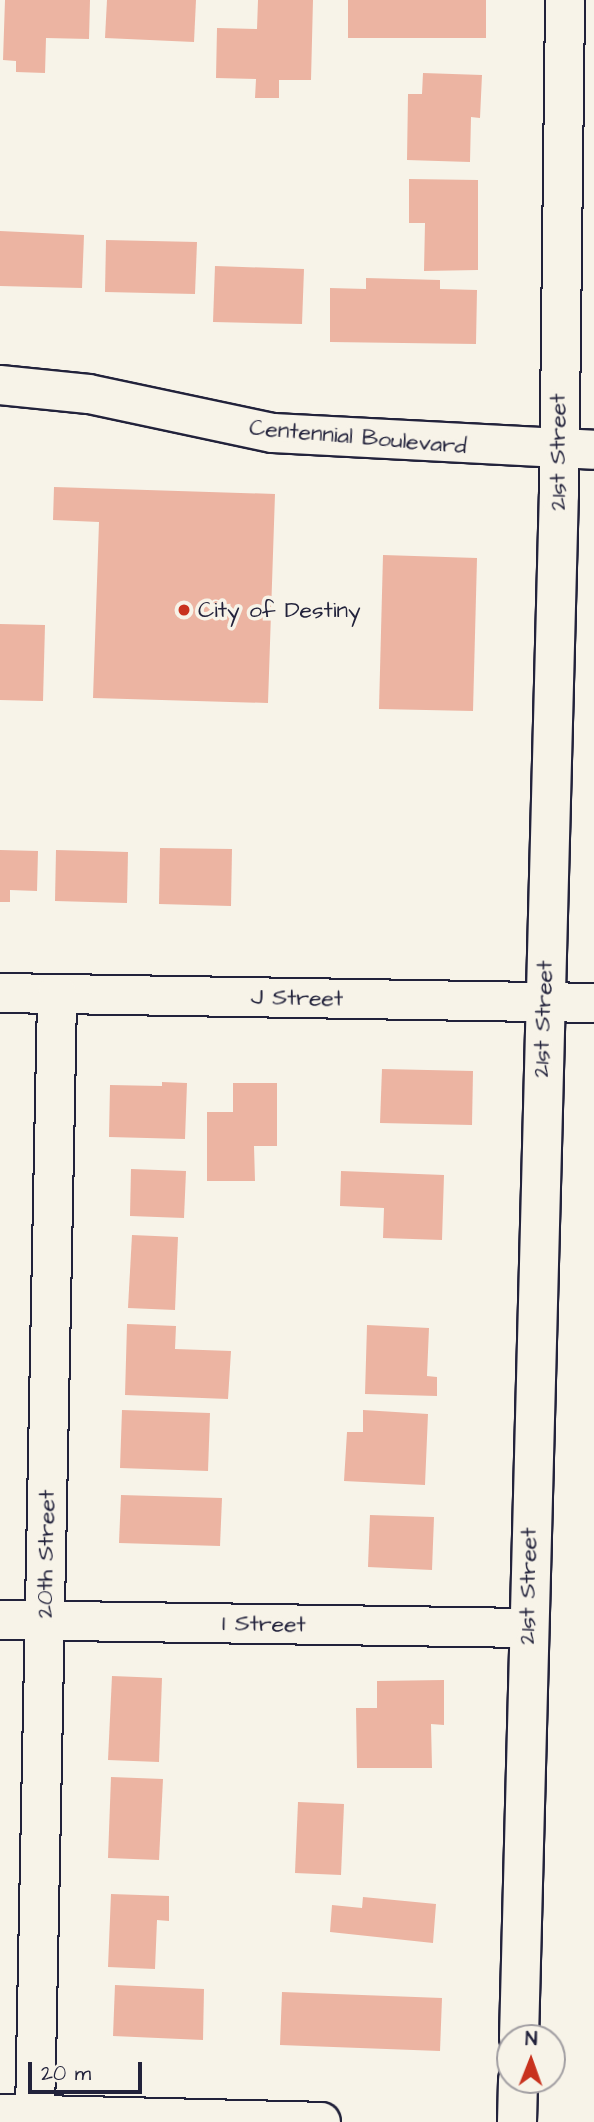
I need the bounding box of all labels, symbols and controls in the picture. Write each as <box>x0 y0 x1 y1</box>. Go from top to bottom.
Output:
street label: 21st Street <box>544 393 572 511</box>
street label: Centennial Boulevard <box>248 414 468 460</box>
place label: City of Destiny <box>198 596 361 624</box>
marker: City of Destiny <box>176 602 192 618</box>
street label: 21st Street <box>527 960 559 1078</box>
street label: J Street <box>251 983 343 1013</box>
street label: 20th Street <box>31 1490 61 1618</box>
street label: 21st Street <box>513 1527 543 1645</box>
street label: I Street <box>222 1609 306 1639</box>
north arrow <box>496 2024 566 2094</box>
text: N <box>525 2026 538 2053</box>
scale bar <box>32 2048 145 2092</box>
text: 20 m <box>41 2059 91 2088</box>

